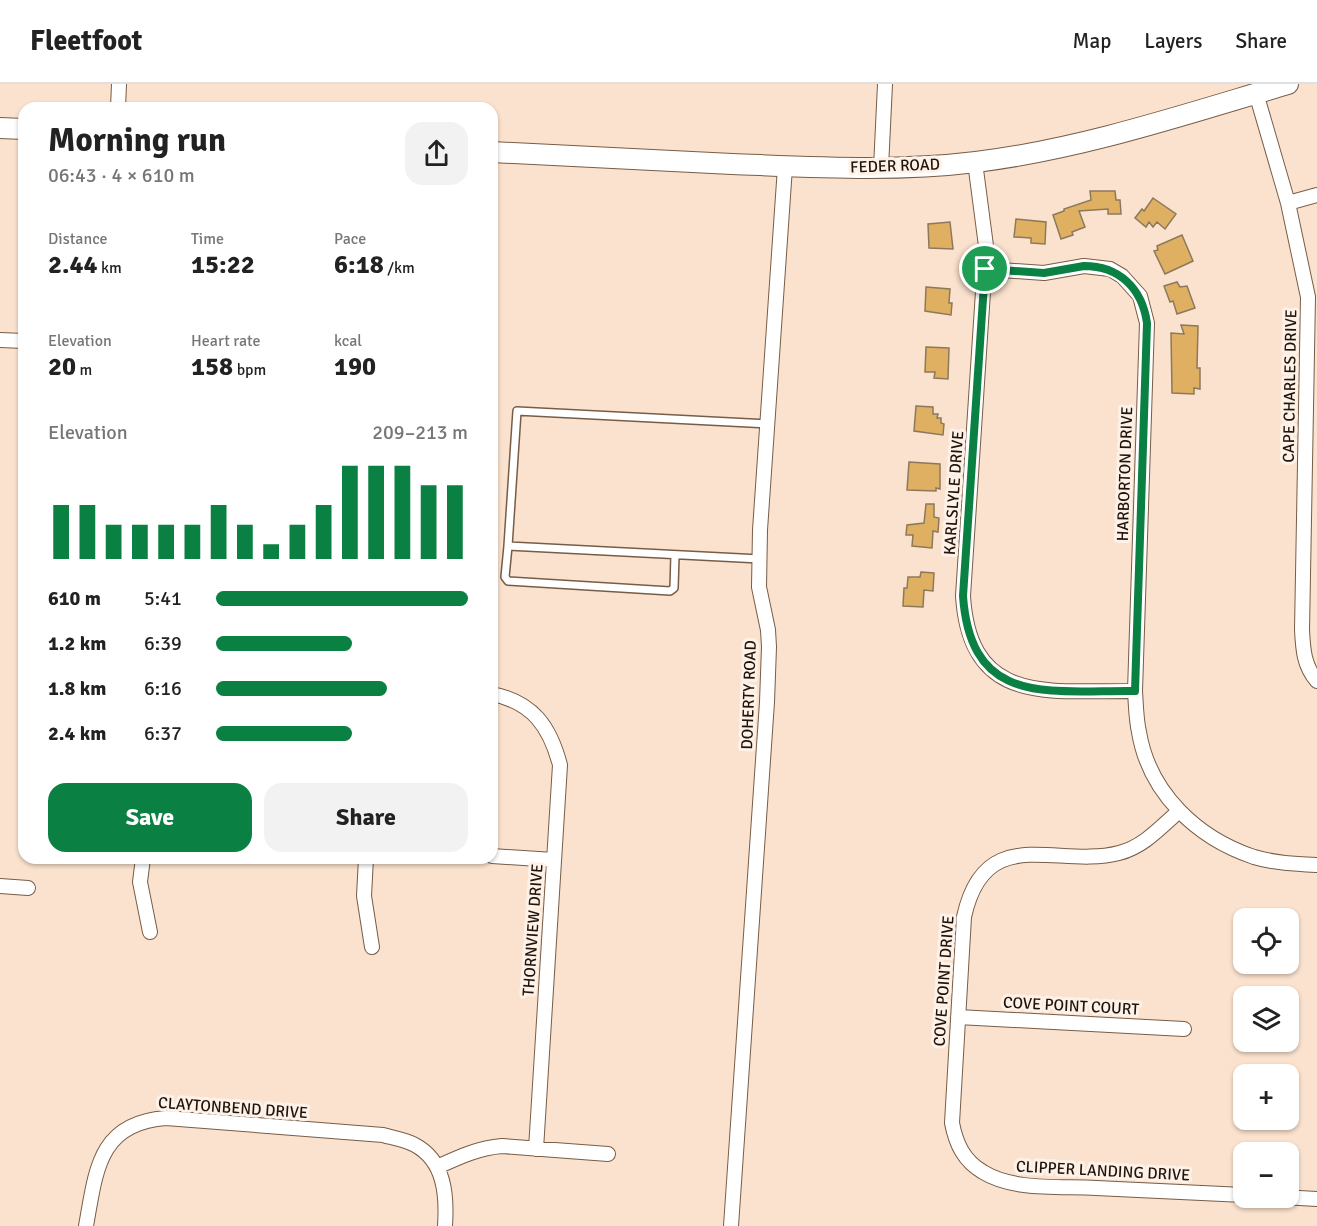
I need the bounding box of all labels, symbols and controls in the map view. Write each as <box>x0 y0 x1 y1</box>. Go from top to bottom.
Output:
text: Fleetfoot <box>30 24 142 58</box>
text: Map <box>1073 28 1111 54</box>
text: Layers <box>1144 28 1202 54</box>
text: Share <box>1235 28 1287 54</box>
text: Morning run <box>48 120 226 161</box>
button: share <box>405 122 468 185</box>
street label: FEDER ROAD <box>850 154 940 178</box>
text: 06:43 · 4 × 610 m <box>48 163 195 188</box>
text: Distance <box>48 229 108 249</box>
text: Time <box>191 229 224 249</box>
text: Pace <box>334 229 366 249</box>
pin <box>959 243 1010 294</box>
text: 2.44 <box>48 249 98 281</box>
text: 15:22 <box>191 249 255 281</box>
text: 6:18 <box>334 249 384 281</box>
icon: arrive <box>968 252 1001 285</box>
text: km <box>98 258 122 278</box>
text: /km <box>384 258 415 278</box>
street label: CAPE CHARLES DRIVE <box>1279 309 1301 463</box>
text: Elevation <box>48 331 112 351</box>
text: Heart rate <box>191 331 260 351</box>
text: kcal <box>334 331 362 351</box>
text: 20 <box>48 351 76 383</box>
text: 158 <box>191 351 233 383</box>
text: 190 <box>334 351 376 383</box>
text: m <box>76 360 92 380</box>
text: bpm <box>233 360 266 380</box>
street label: HARBORTON DRIVE <box>1113 406 1137 542</box>
text: Elevation <box>48 420 128 445</box>
text: 209–213 m <box>372 420 468 445</box>
street label: KARLSLYLE DRIVE <box>940 430 968 556</box>
text: 610 m <box>48 586 101 611</box>
text: 5:41 <box>144 586 182 611</box>
text: 1.2 km <box>48 631 106 656</box>
text: 6:39 <box>144 631 182 656</box>
street label: DOHERTY ROAD <box>737 640 761 750</box>
text: 1.8 km <box>48 676 106 701</box>
text: 6:16 <box>144 676 182 701</box>
text: 2.4 km <box>48 721 106 746</box>
text: 6:37 <box>144 721 182 746</box>
button: Save <box>48 783 252 852</box>
button: Share <box>264 783 468 852</box>
street label: THORNVIEW DRIVE <box>518 863 548 997</box>
map controls <box>1233 908 1299 1208</box>
button: locate <box>1233 908 1299 974</box>
street label: COVE POINT DRIVE <box>929 915 959 1047</box>
button: layers <box>1233 986 1299 1052</box>
street label: COVE POINT COURT <box>1002 992 1140 1020</box>
button: + <box>1233 1064 1299 1130</box>
street label: CLAYTONBEND DRIVE <box>157 1093 309 1123</box>
button: − <box>1233 1142 1299 1208</box>
street label: CLIPPER LANDING DRIVE <box>1015 1156 1191 1186</box>

